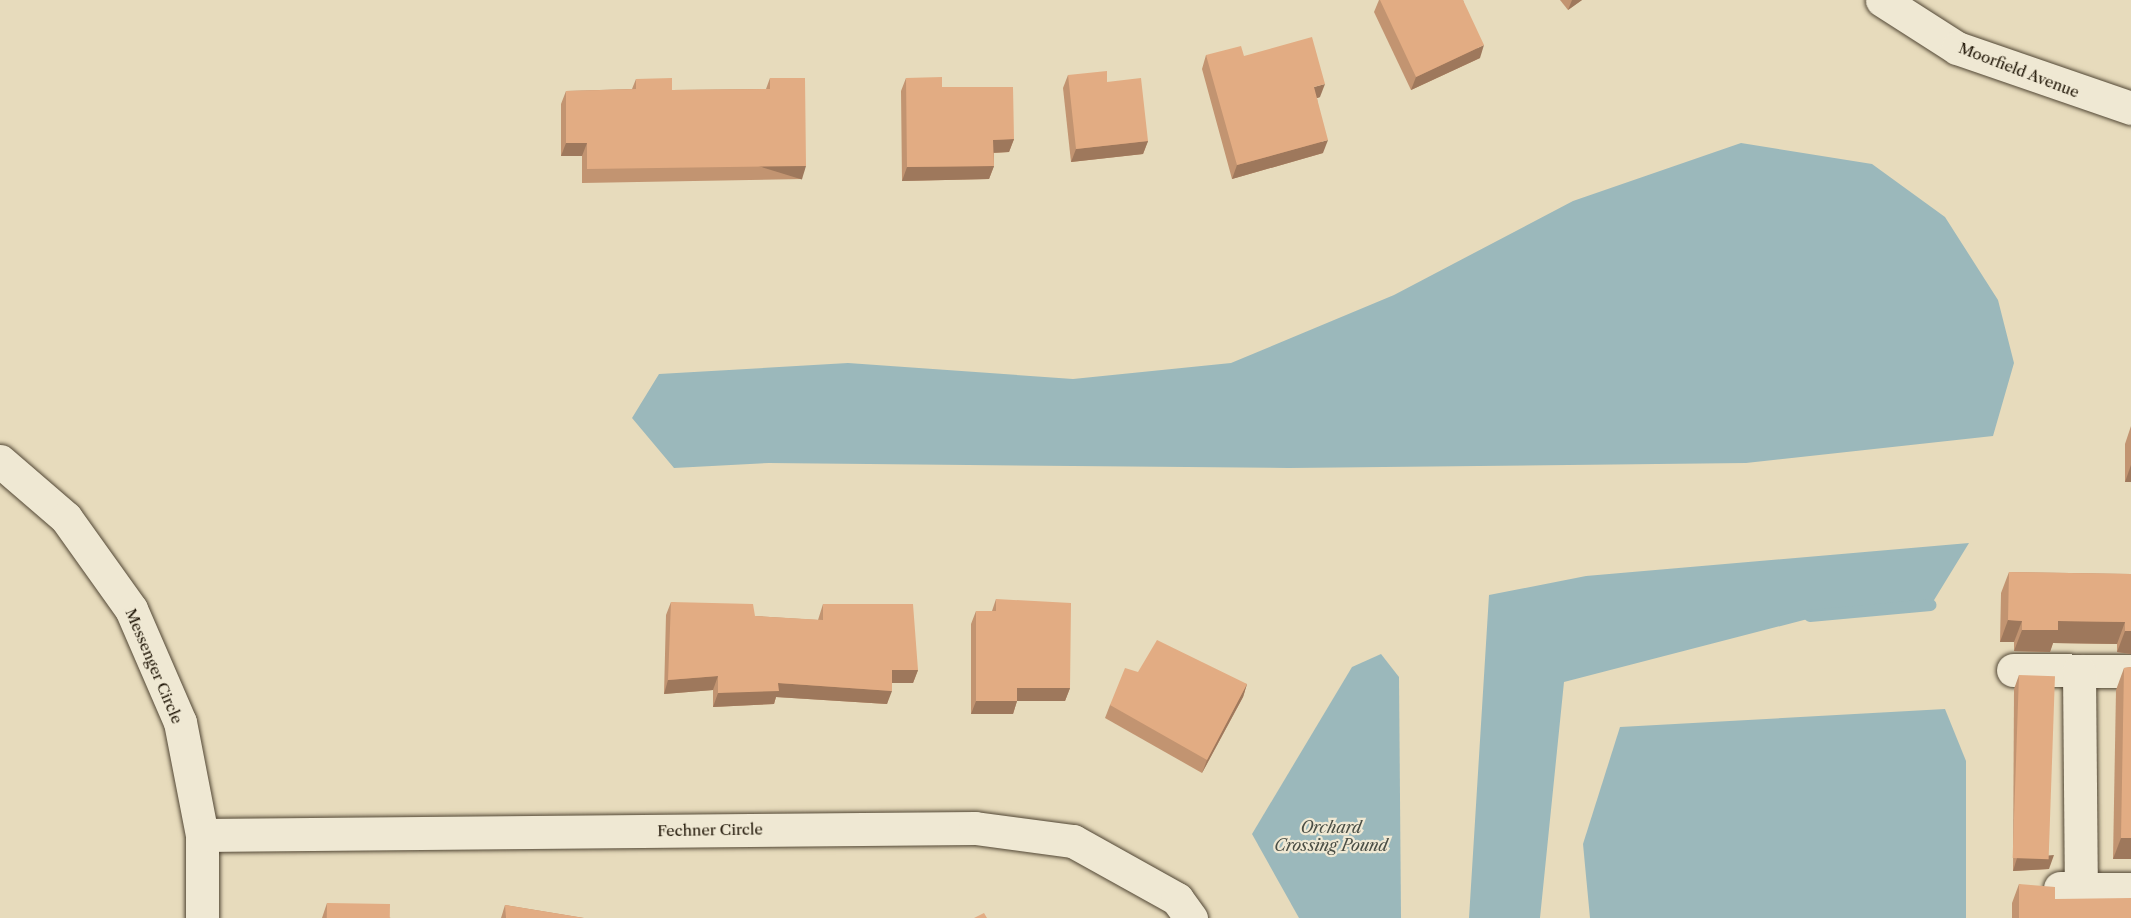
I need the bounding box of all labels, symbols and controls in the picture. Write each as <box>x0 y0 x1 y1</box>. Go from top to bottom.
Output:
street label: Moorfield Avenue <box>1956 39 2082 101</box>
street label: Messenger Circle <box>122 606 186 726</box>
water label: Orchard Crossing Pound <box>1274 817 1388 855</box>
street label: Fechner Circle <box>657 820 763 840</box>

